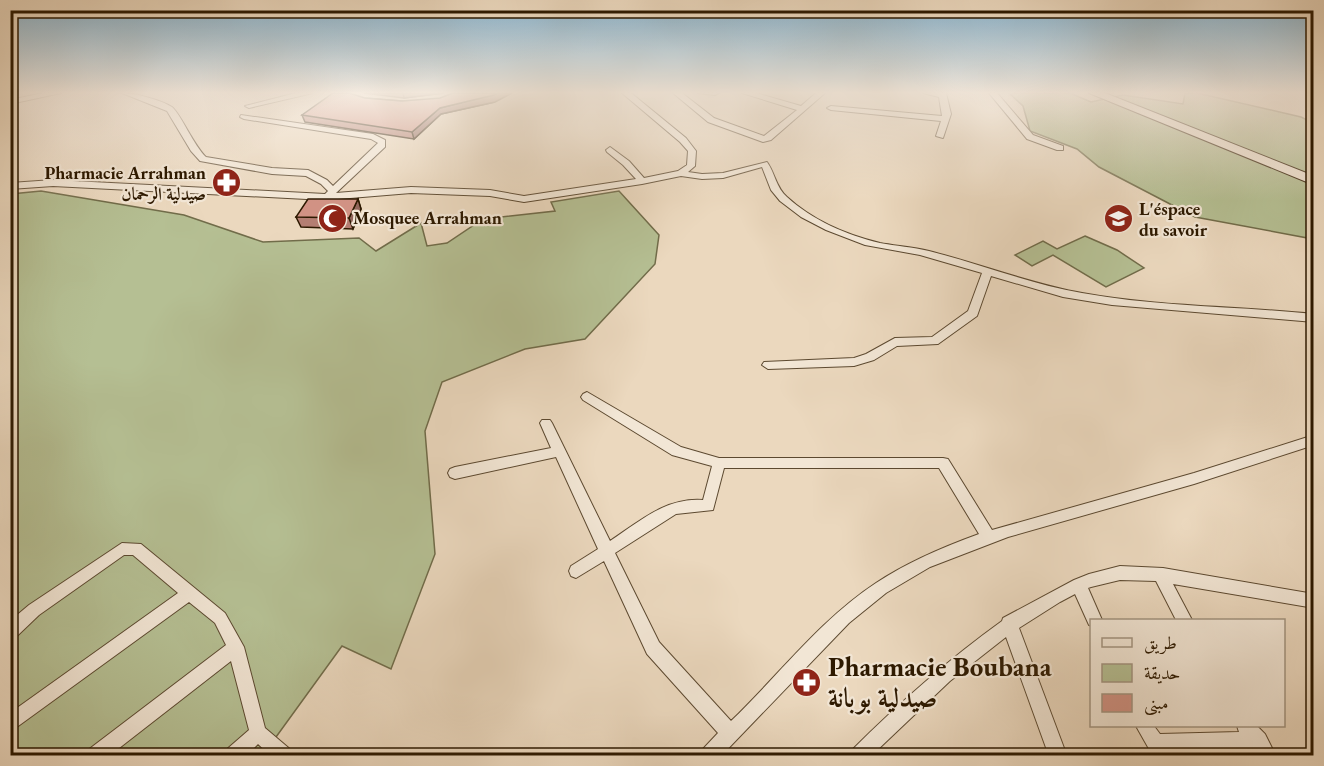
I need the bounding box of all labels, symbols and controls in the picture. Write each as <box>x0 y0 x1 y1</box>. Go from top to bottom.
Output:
place label: Pharmacie Arrahman صيدلية الرحمان <box>44 161 206 205</box>
pharmacy icon: Pharmacie Arrahman صيدلية الرحمان <box>211 167 243 199</box>
place label: L'éspace du savoir <box>1139 197 1208 241</box>
mosque icon: Mosquee Arrahman <box>316 202 348 234</box>
school or university icon: L'éspace du savoir <box>1102 203 1134 235</box>
place label: Mosquee Arrahman <box>353 206 502 229</box>
legend <box>1090 619 1285 727</box>
text: طريق <box>1144 631 1177 655</box>
place label: Pharmacie Boubana صيدلية بوبانة <box>828 649 1052 715</box>
text: حديقة <box>1144 661 1180 684</box>
pharmacy icon: Pharmacie Boubana صيدلية بوبانة <box>791 667 823 699</box>
text: مبنى <box>1144 691 1169 716</box>

